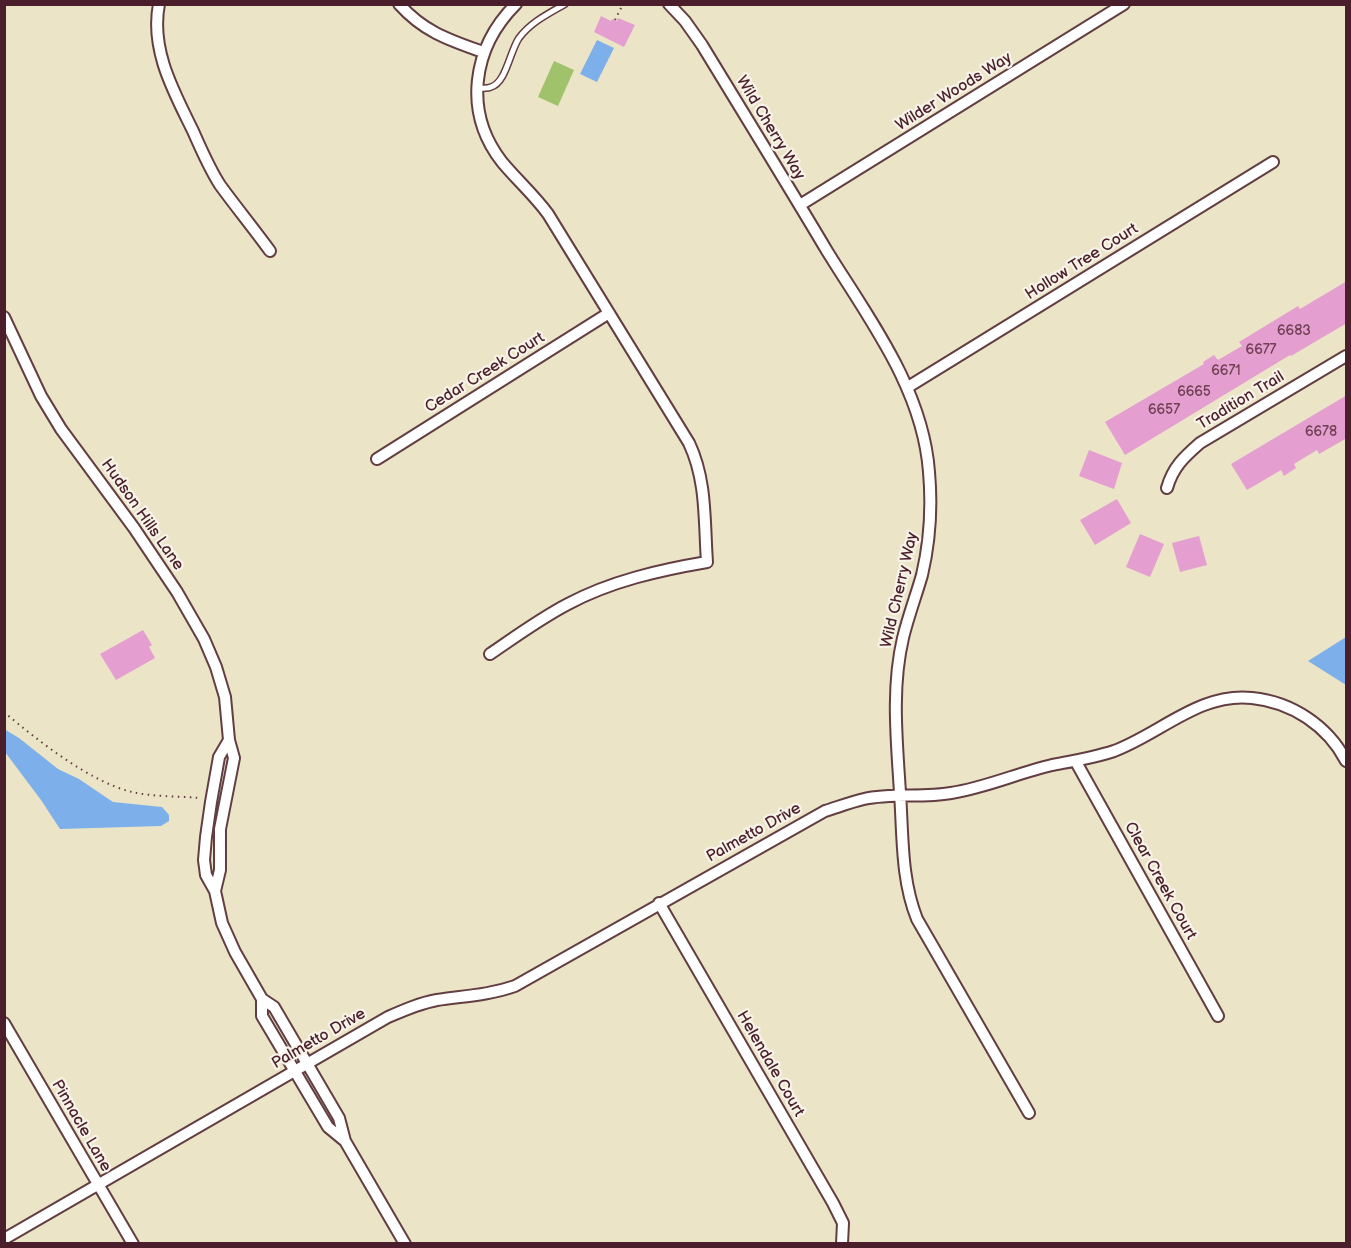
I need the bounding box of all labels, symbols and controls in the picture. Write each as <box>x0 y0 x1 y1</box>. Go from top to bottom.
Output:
street label: Wilder Woods Way <box>893 49 1015 135</box>
street label: Wild Cherry Way <box>731 72 809 184</box>
street label: Hollow Tree Court <box>1022 220 1142 304</box>
house number: 6683 <box>1277 323 1311 339</box>
street label: Cedar Creek Court <box>422 328 548 418</box>
house number: 6677 <box>1246 342 1276 358</box>
house number: 6671 <box>1211 363 1241 379</box>
street label: Tradition Trail <box>1194 368 1288 434</box>
house number: 6665 <box>1177 384 1211 400</box>
house number: 6657 <box>1148 402 1180 418</box>
house number: 6678 <box>1305 424 1337 440</box>
street label: Hudson Hills Lane <box>97 456 187 574</box>
street label: Wild Cherry Way <box>877 530 923 650</box>
street label: Palmetto Drive <box>703 799 805 867</box>
street label: Clear Creek Court <box>1120 819 1200 943</box>
street label: Palmetto Drive <box>269 1004 369 1074</box>
street label: Helendale Court <box>732 1008 808 1120</box>
street label: Pinnacle Lane <box>47 1077 115 1175</box>

